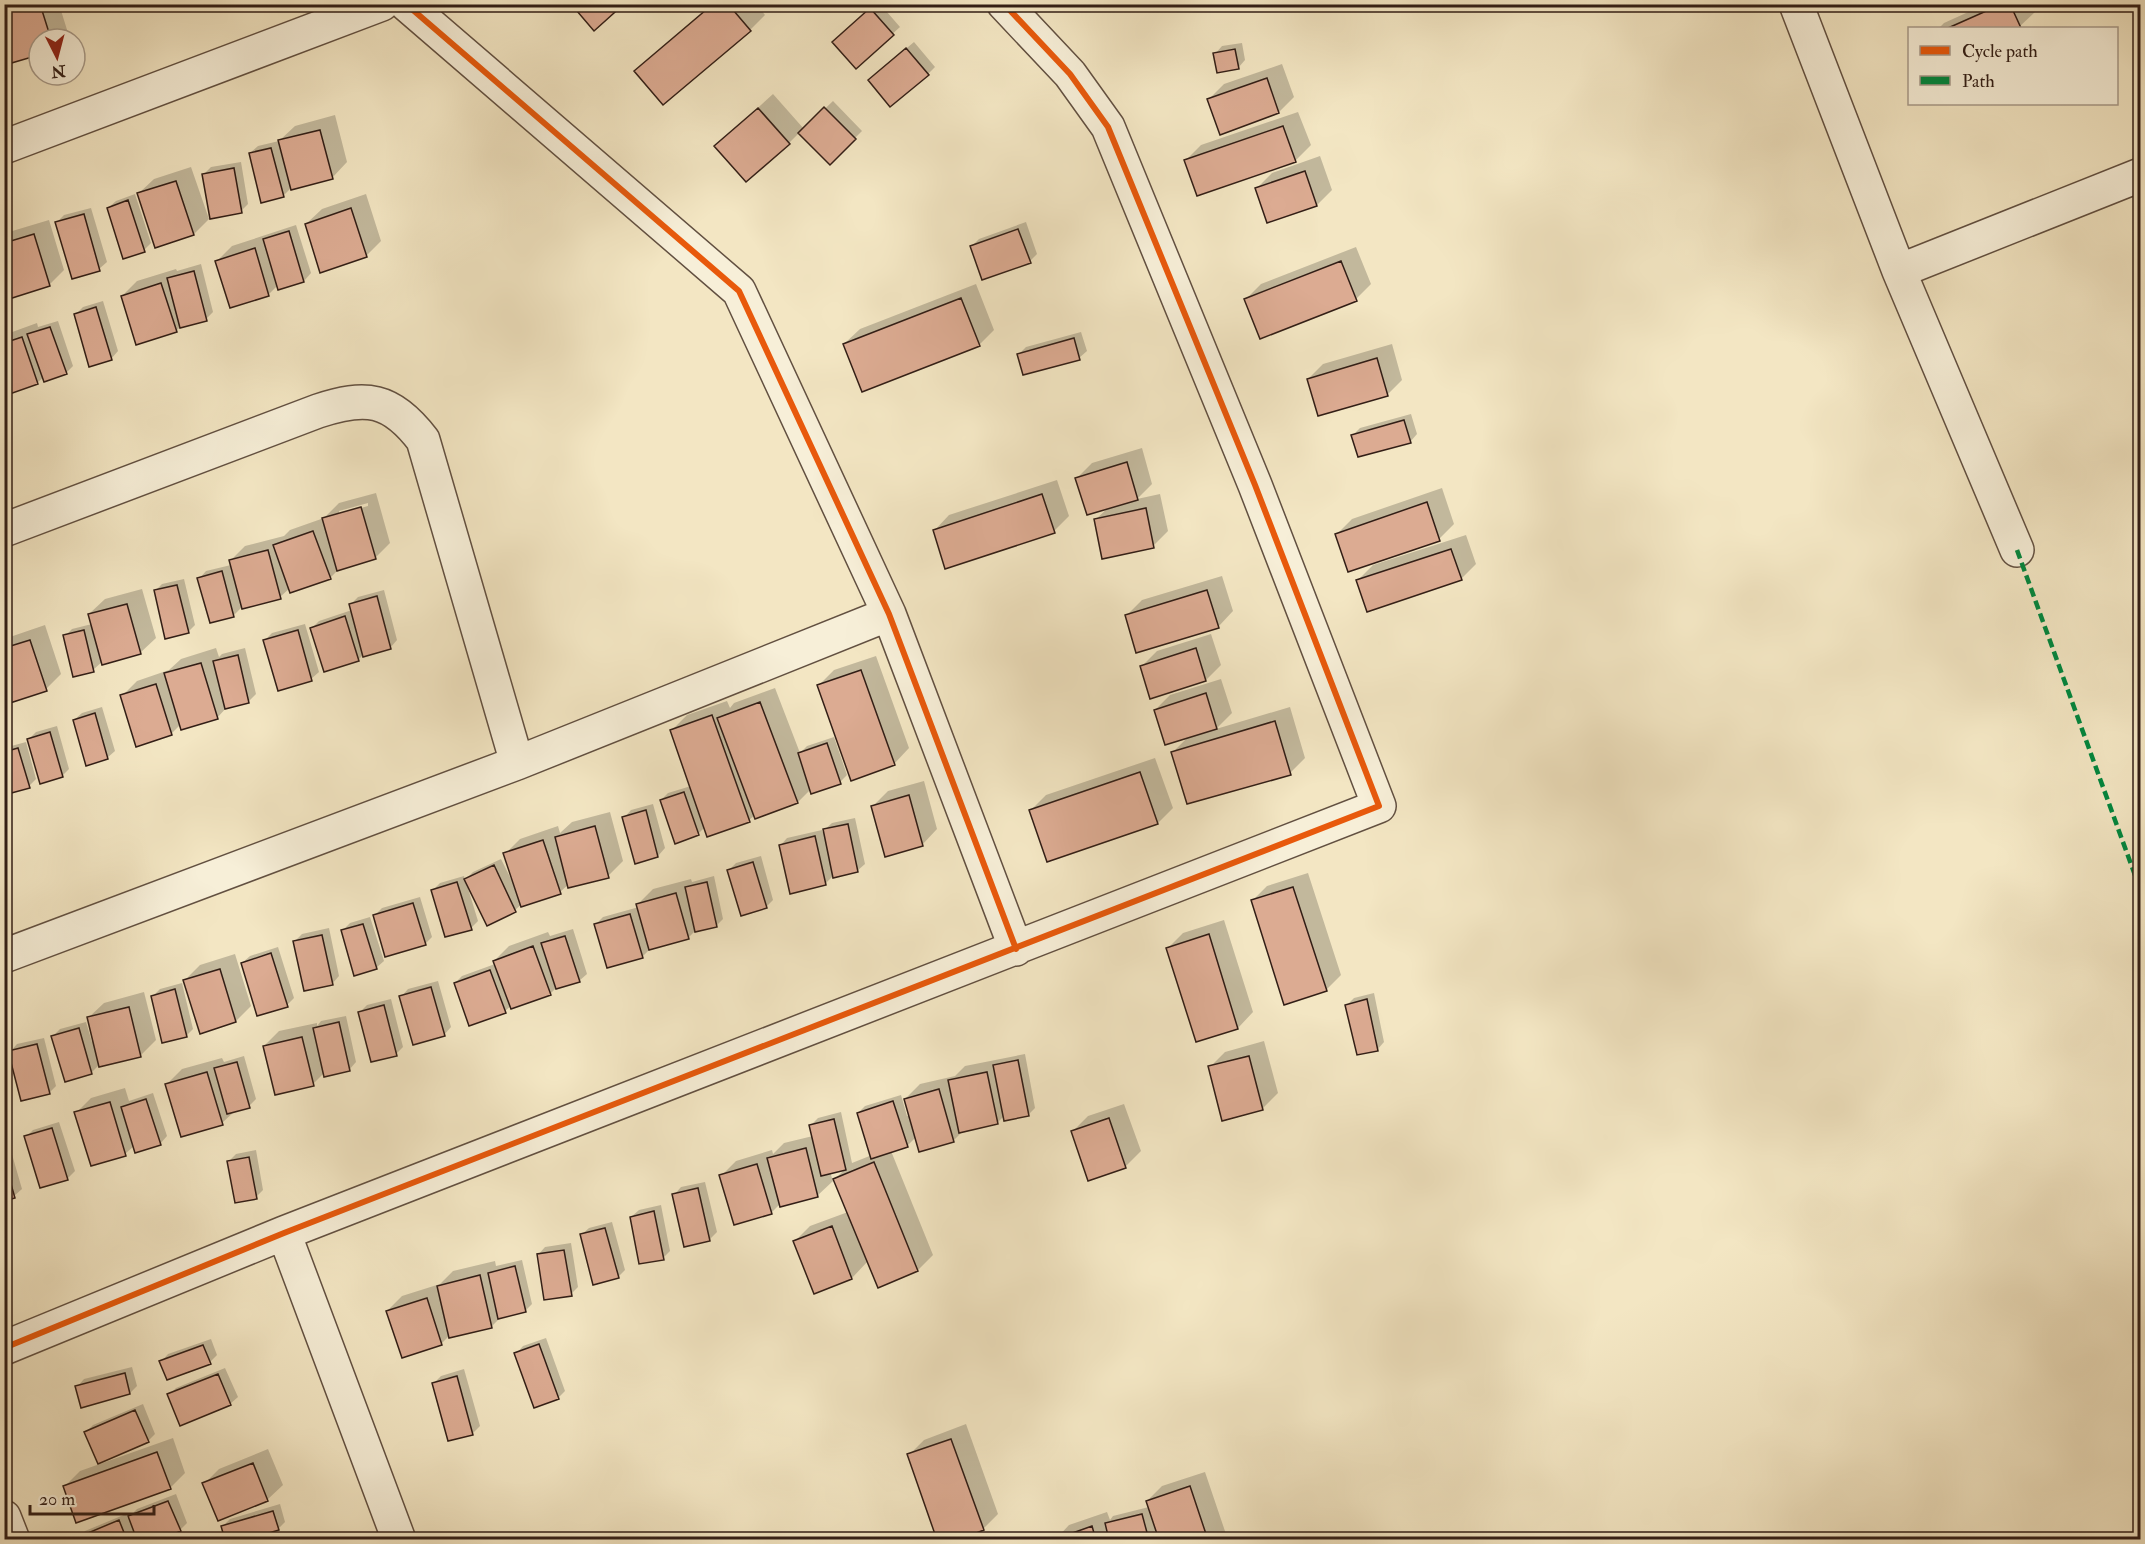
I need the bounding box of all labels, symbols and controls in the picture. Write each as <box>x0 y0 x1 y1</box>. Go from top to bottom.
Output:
north arrow <box>27 27 87 87</box>
legend <box>1908 27 2118 105</box>
text: Cycle path <box>1962 40 2038 63</box>
text: N <box>50 60 68 82</box>
text: Path <box>1962 70 1995 93</box>
scale bar <box>30 1478 154 1516</box>
text: 20 m <box>39 1488 75 1511</box>

